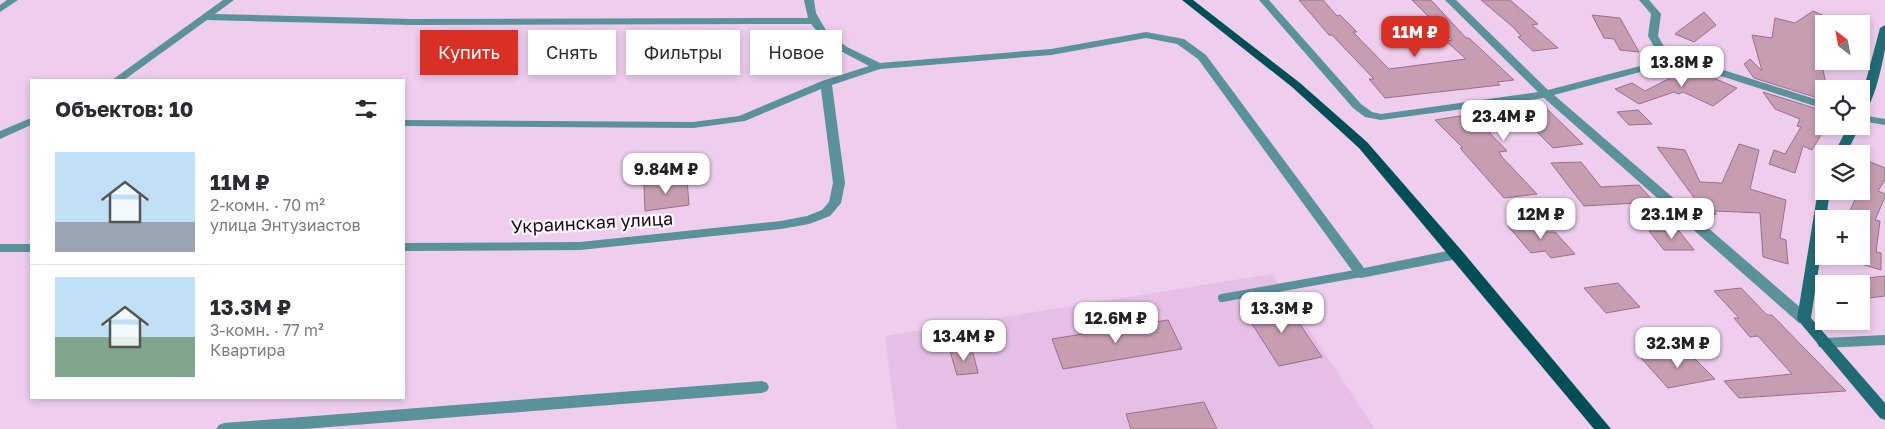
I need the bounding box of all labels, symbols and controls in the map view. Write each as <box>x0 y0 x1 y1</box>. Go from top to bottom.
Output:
pin: 11M ₽ <box>1380 15 1450 58</box>
north arrow <box>1815 15 1870 70</box>
map controls <box>1815 15 1870 330</box>
text: 11M ₽ <box>1392 22 1438 42</box>
chip: Купить <box>420 30 518 75</box>
chip: Снять <box>528 30 616 75</box>
chip: Фильтры <box>626 30 740 75</box>
chip: Новое <box>750 30 842 75</box>
pin: 13.8M ₽ <box>1636 46 1728 88</box>
text: 13.8M ₽ <box>1651 52 1713 72</box>
button: locate <box>1815 80 1870 135</box>
icon: filters <box>352 95 380 123</box>
text: Объектов: 10 <box>55 96 193 122</box>
pin: 23.4M ₽ <box>1458 100 1550 142</box>
text: 23.4M ₽ <box>1472 106 1536 126</box>
button: layers <box>1815 145 1870 200</box>
pin: 9.84M ₽ <box>620 152 712 195</box>
text: 9.84M ₽ <box>634 159 698 179</box>
text: 11M ₽ <box>210 169 270 195</box>
icon: home <box>95 172 155 232</box>
text: 2-комн. · 70 m² <box>210 195 325 215</box>
pin: 12M ₽ <box>1506 198 1576 240</box>
pin: 23.1M ₽ <box>1626 198 1718 240</box>
text: 12M ₽ <box>1517 204 1565 224</box>
text: 23.1M ₽ <box>1641 204 1703 224</box>
street label: Украинская улица <box>510 207 674 237</box>
button: + <box>1815 210 1870 265</box>
text: улица Энтузиастов <box>210 215 361 235</box>
button: − <box>1815 275 1870 330</box>
pin: 13.3M ₽ <box>1236 292 1328 334</box>
text: 13.3M ₽ <box>210 294 291 320</box>
icon: home <box>95 297 155 357</box>
text: 13.3M ₽ <box>1251 298 1313 318</box>
pin: 12.6M ₽ <box>1070 302 1162 344</box>
text: 12.6M ₽ <box>1085 308 1147 328</box>
text: 3-комн. · 77 m² <box>210 320 324 340</box>
pin: 13.4M ₽ <box>918 320 1010 362</box>
text: 13.4M ₽ <box>933 326 995 346</box>
pin: 32.3M ₽ <box>1632 326 1724 369</box>
text: 32.3M ₽ <box>1646 333 1710 353</box>
text: Квартира <box>210 340 285 360</box>

